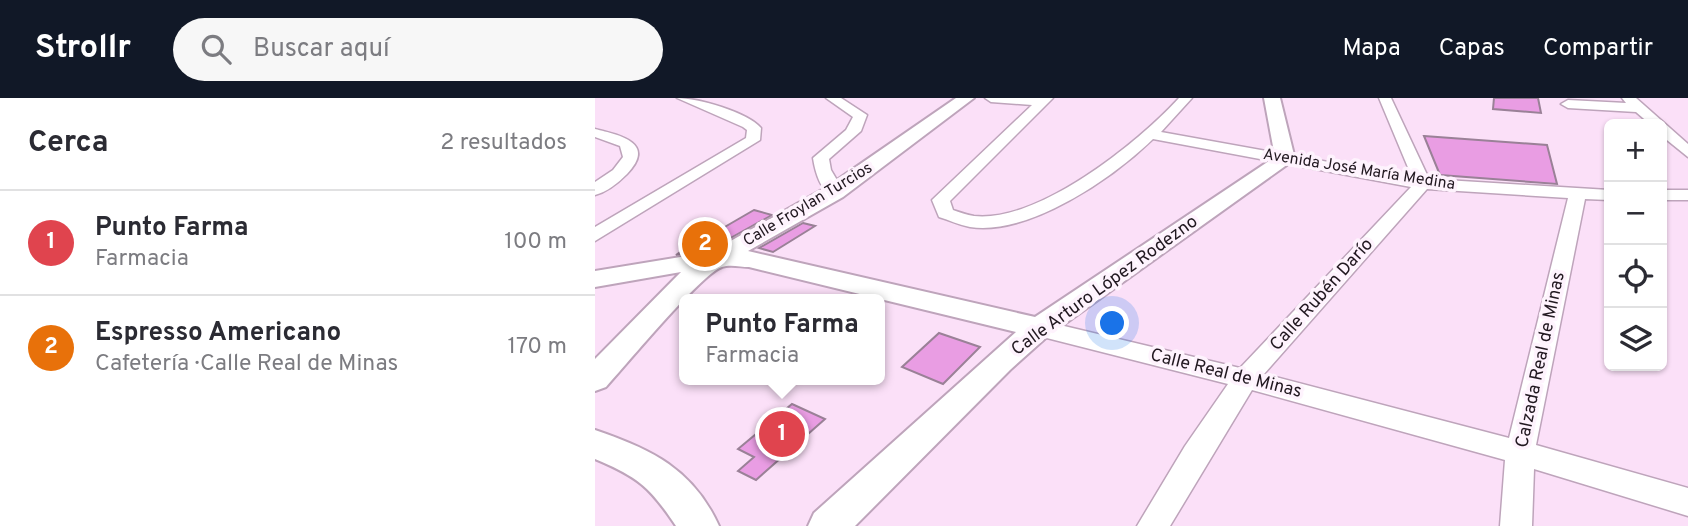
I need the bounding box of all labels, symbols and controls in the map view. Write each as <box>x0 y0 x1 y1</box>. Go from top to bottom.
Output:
search box <box>173 18 663 81</box>
text: Strollr <box>35 28 131 70</box>
icon: search <box>197 30 235 68</box>
text: Buscar aquí <box>253 33 390 66</box>
text: Mapa <box>1343 34 1401 64</box>
text: Capas <box>1439 34 1505 64</box>
text: Compartir <box>1543 34 1653 64</box>
map controls <box>1604 119 1667 371</box>
button: + <box>1604 119 1667 182</box>
text: Cerca <box>28 125 108 162</box>
text: 2 resultados <box>440 129 567 158</box>
street label: Avenida José María Medina <box>1262 145 1456 195</box>
street label: Calle Froylan Turcios <box>740 158 876 252</box>
button: − <box>1604 182 1667 245</box>
street label: Calle Arturo López Rodezno <box>1007 211 1203 361</box>
text: Punto Farma <box>95 212 248 245</box>
pin: 2 <box>682 218 728 270</box>
text: 1 <box>46 228 56 257</box>
text: 100 m <box>504 228 567 257</box>
street label: Calle Rubén Darío <box>1265 234 1379 356</box>
text: Farmacia <box>95 245 189 274</box>
button: locate <box>1604 245 1667 308</box>
street label: Calzada Real de Minas <box>1511 270 1571 450</box>
popup <box>679 294 885 385</box>
your location <box>1095 306 1129 340</box>
button: layers <box>1604 308 1667 371</box>
text: Punto Farma <box>705 309 859 342</box>
text: Espresso Americano <box>95 317 341 350</box>
text: 2 <box>44 333 58 362</box>
text: 170 m <box>508 333 567 362</box>
text: Farmacia <box>705 342 799 371</box>
street label: Calle Real de Minas <box>1148 344 1304 404</box>
text: Cafetería · Calle Real de Minas <box>95 350 398 379</box>
pin: 1 <box>759 408 805 460</box>

